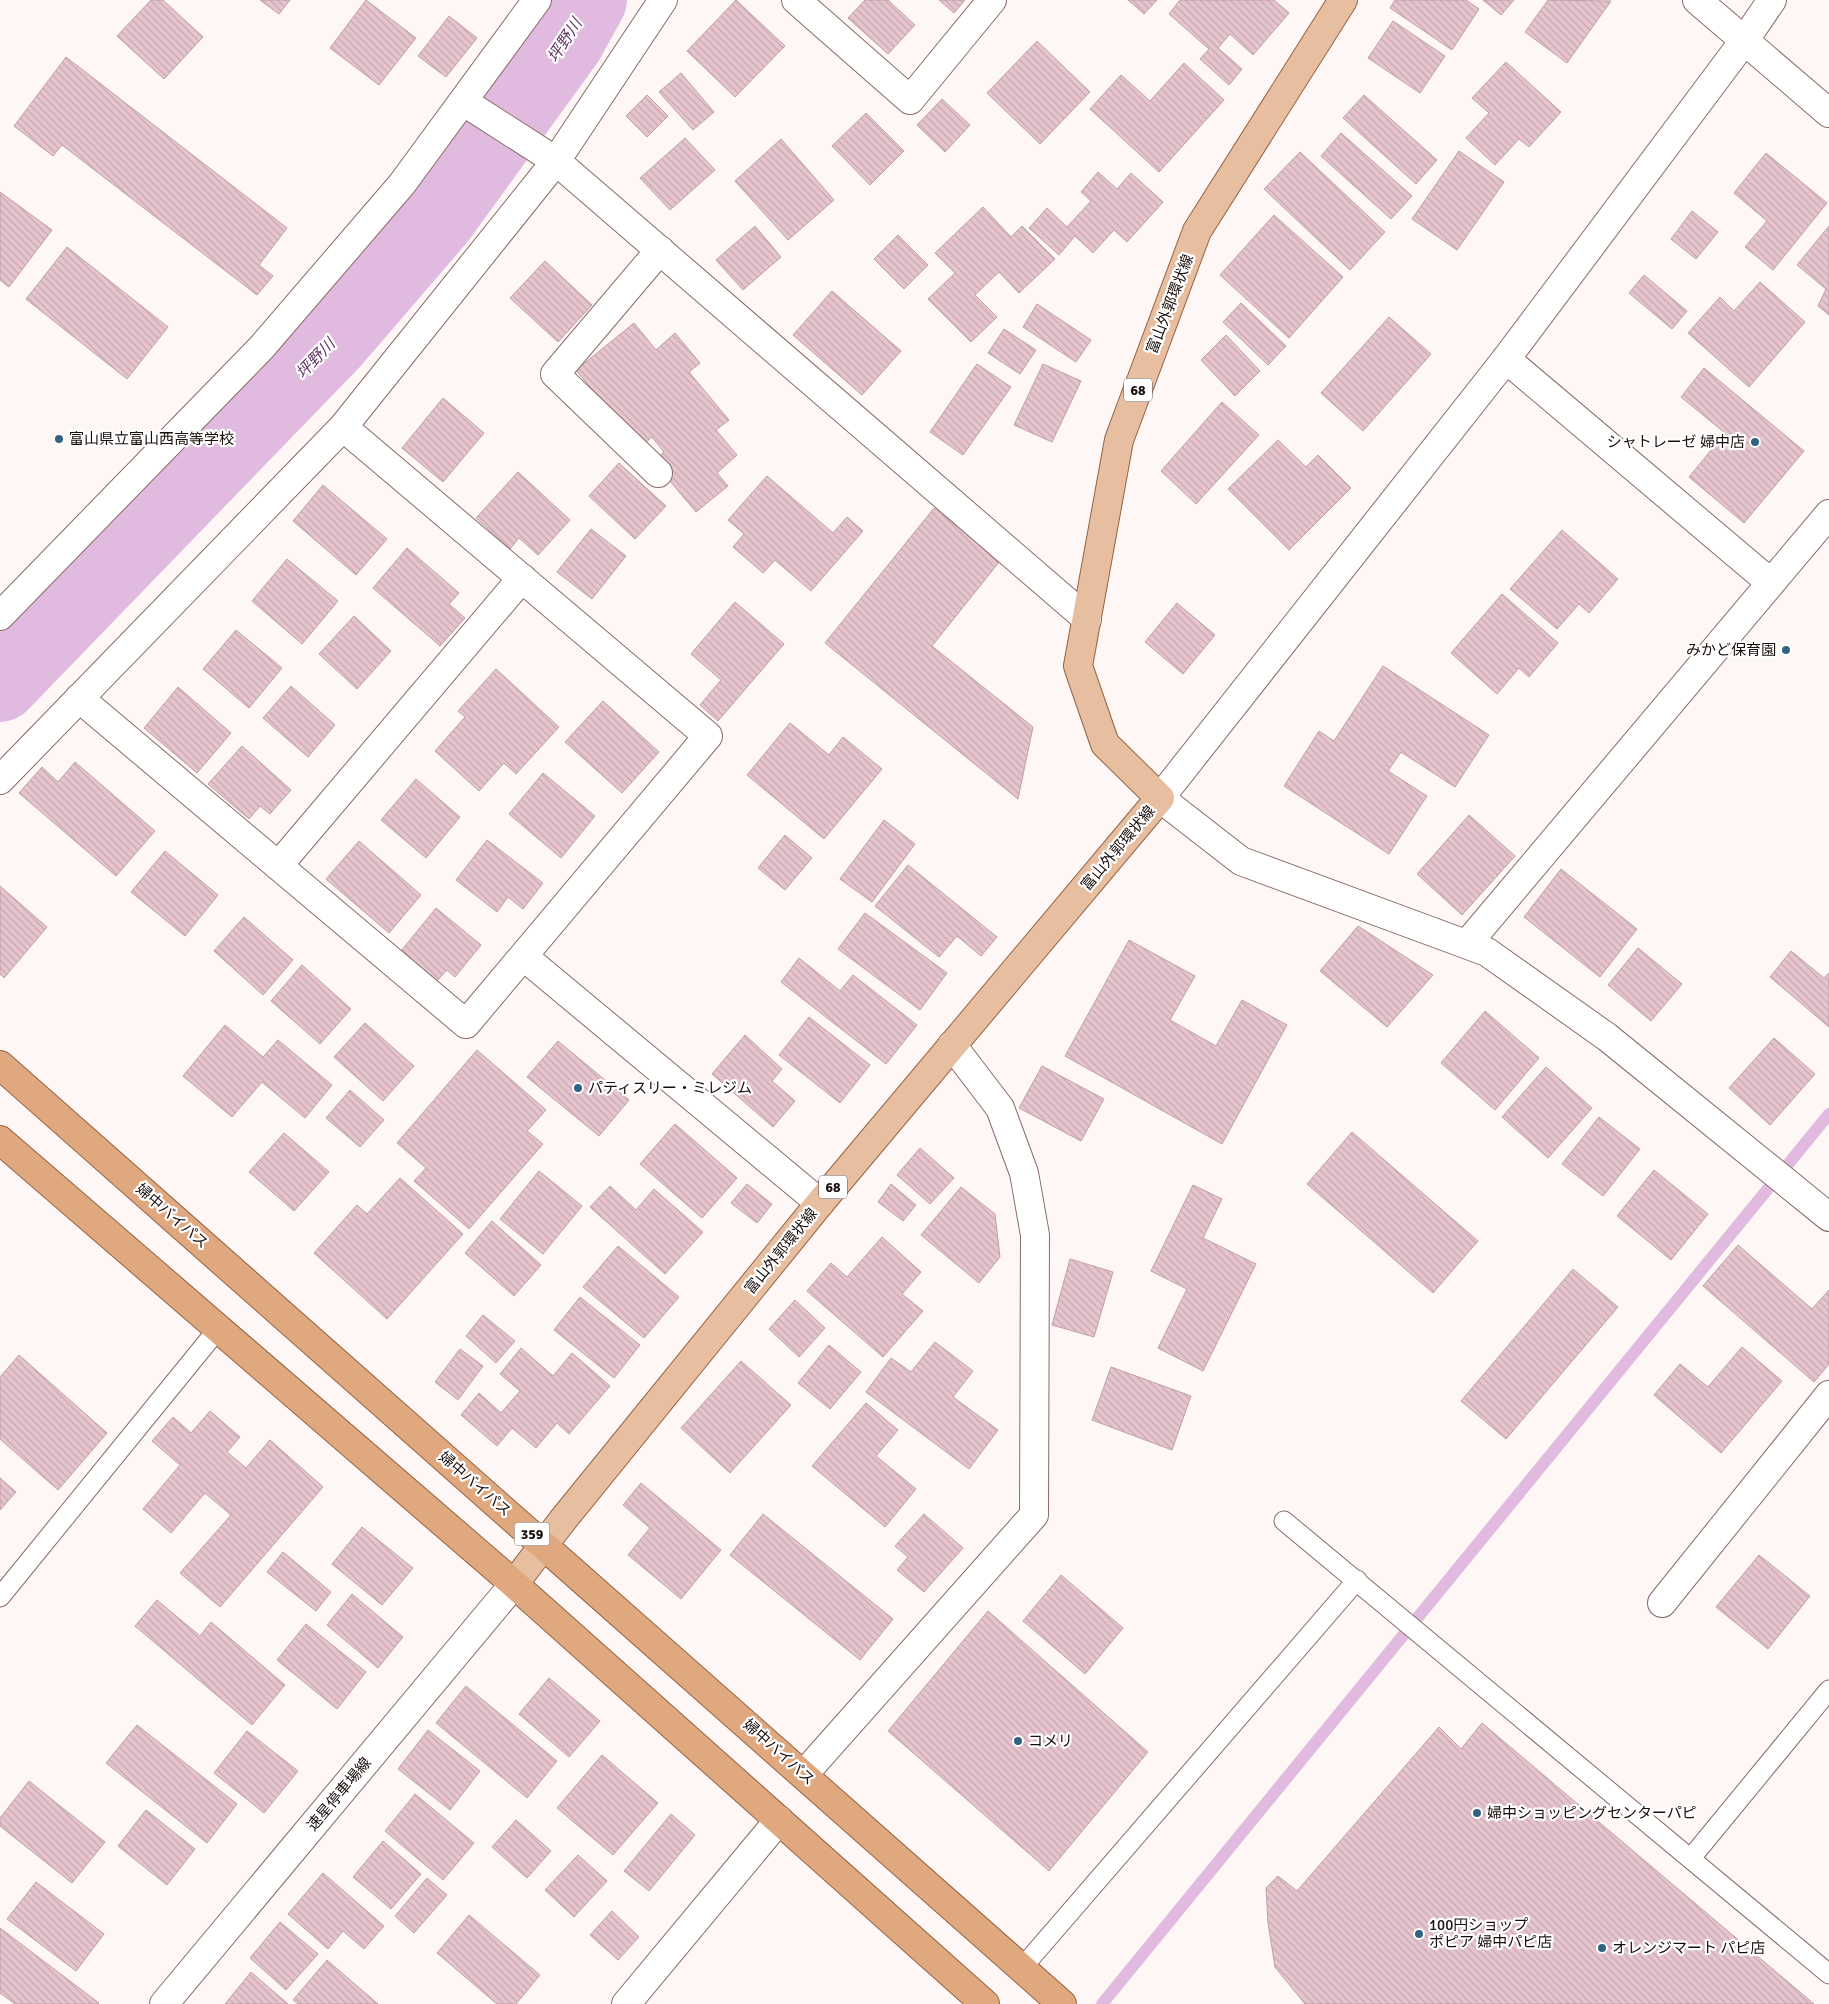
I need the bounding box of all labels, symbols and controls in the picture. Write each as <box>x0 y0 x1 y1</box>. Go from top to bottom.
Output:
water label: 坪野川 <box>543 13 587 66</box>
street label: 富山外郭環状線 <box>1143 252 1197 356</box>
water label: 坪野川 <box>292 333 341 383</box>
road number: 68 <box>1124 378 1152 402</box>
place label: 富山県立富山西高等学校 <box>69 430 234 448</box>
marker: 富山県立富山西高等学校 <box>53 433 65 445</box>
place label: シャトレーゼ 婦中店 <box>1607 433 1745 451</box>
marker: シャトレーゼ 婦中店 <box>1749 436 1761 448</box>
place label: みかど保育園 <box>1686 641 1776 659</box>
marker: みかど保育園 <box>1780 644 1792 656</box>
street label: 富山外郭環状線 <box>1077 802 1159 894</box>
place label: パティスリー・ミレジム <box>588 1079 752 1097</box>
marker: パティスリー・ミレジム <box>572 1082 584 1094</box>
road number: 68 <box>819 1176 847 1198</box>
street label: 婦中バイパス <box>132 1180 212 1252</box>
street label: 富山外郭環状線 <box>741 1205 821 1297</box>
street label: 婦中バイパス <box>435 1448 515 1520</box>
road number: 359 <box>514 1522 550 1546</box>
street label: 婦中バイパス <box>740 1715 818 1789</box>
place label: コメリ <box>1028 1732 1073 1750</box>
marker: コメリ <box>1012 1735 1024 1747</box>
street label: 速星停車場線 <box>303 1754 375 1834</box>
place label: 婦中ショッピングセンターパピ <box>1487 1804 1697 1822</box>
marker: 婦中ショッピングセンターパピ <box>1471 1807 1483 1819</box>
place label: 100円ショップ ポピア 婦中パピ店 <box>1429 1916 1552 1951</box>
marker: 100円ショップ ポピア 婦中パピ店 <box>1413 1928 1425 1940</box>
place label: オレンジマート パピ店 <box>1612 1939 1765 1957</box>
marker: オレンジマート パピ店 <box>1596 1942 1608 1954</box>

